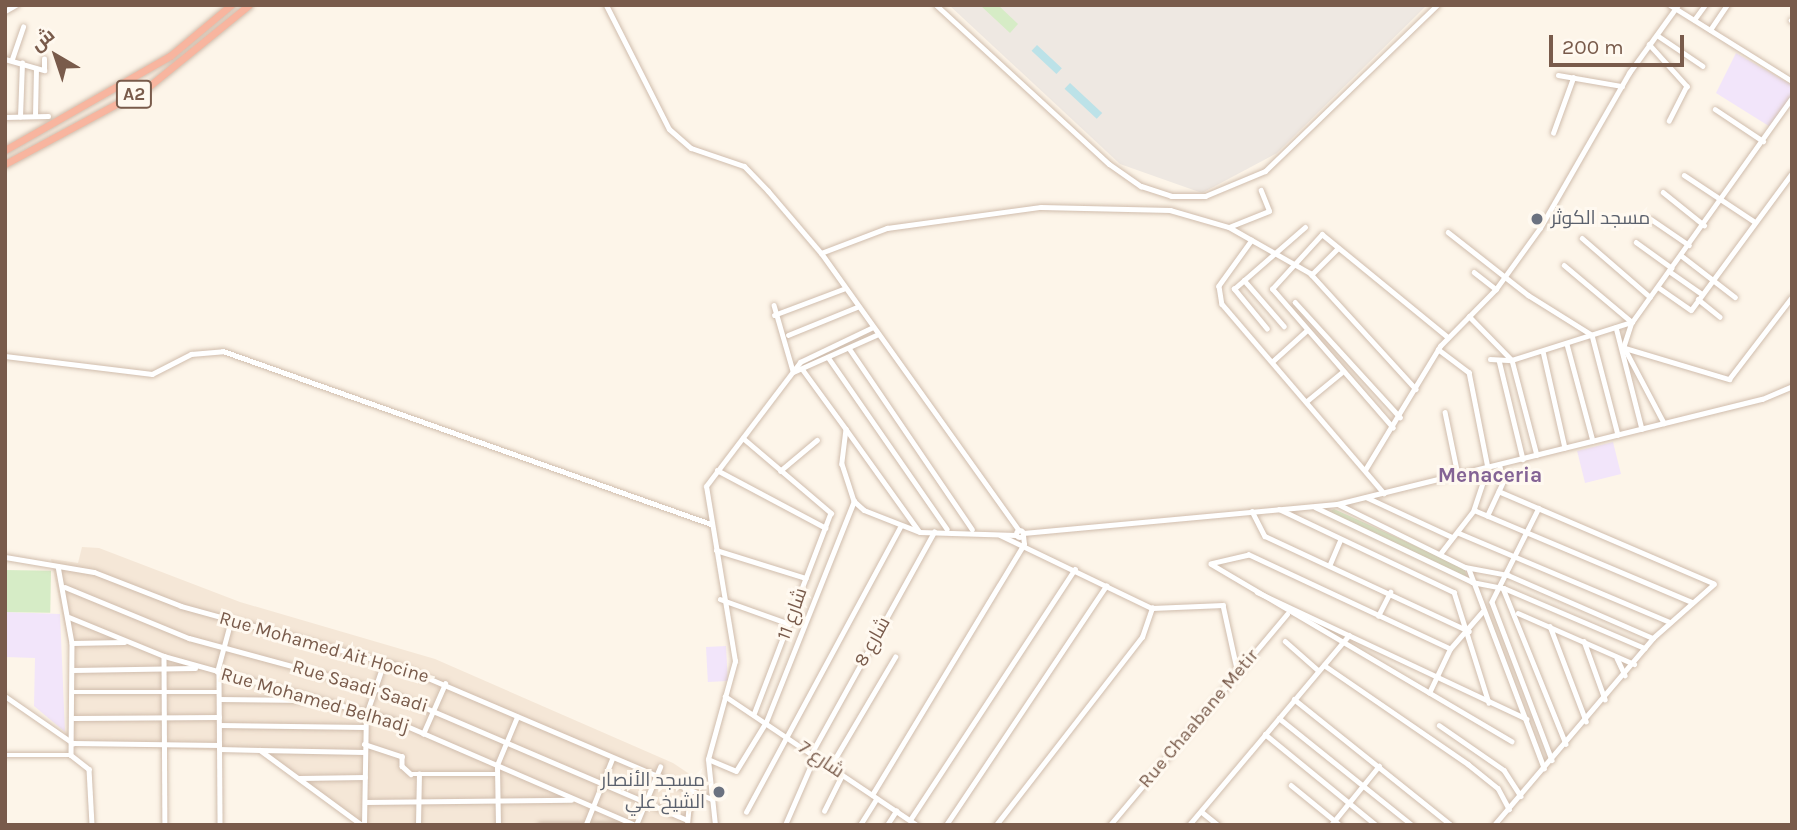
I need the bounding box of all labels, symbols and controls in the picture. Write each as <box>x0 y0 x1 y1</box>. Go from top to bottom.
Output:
north arrow <box>21 21 91 91</box>
scale bar <box>1552 21 1687 65</box>
text: ش <box>26 23 59 56</box>
text: 200 m <box>1562 35 1624 59</box>
road number: A2 <box>115 80 153 108</box>
place label: مسجد الكوثر <box>1551 208 1650 230</box>
marker: مسجد الكوثر <box>1529 211 1545 227</box>
district label: Menaceria <box>1438 462 1542 488</box>
street label: شارع 11 <box>773 585 813 643</box>
street label: Rue Mohamed Ait Hocine <box>217 607 431 689</box>
street label: شارع 8 <box>850 613 896 671</box>
street label: Rue Chaabane Metir <box>1134 645 1264 793</box>
street label: Rue Saadi Saadi <box>289 656 431 718</box>
street label: Rue Mohamed Belhadj <box>218 663 412 739</box>
street label: شارع 7 <box>794 737 848 783</box>
place label: مسجد الأنصار الشيخ علي <box>601 770 705 814</box>
marker: مسجد الأنصار الشيخ علي <box>711 784 727 800</box>

